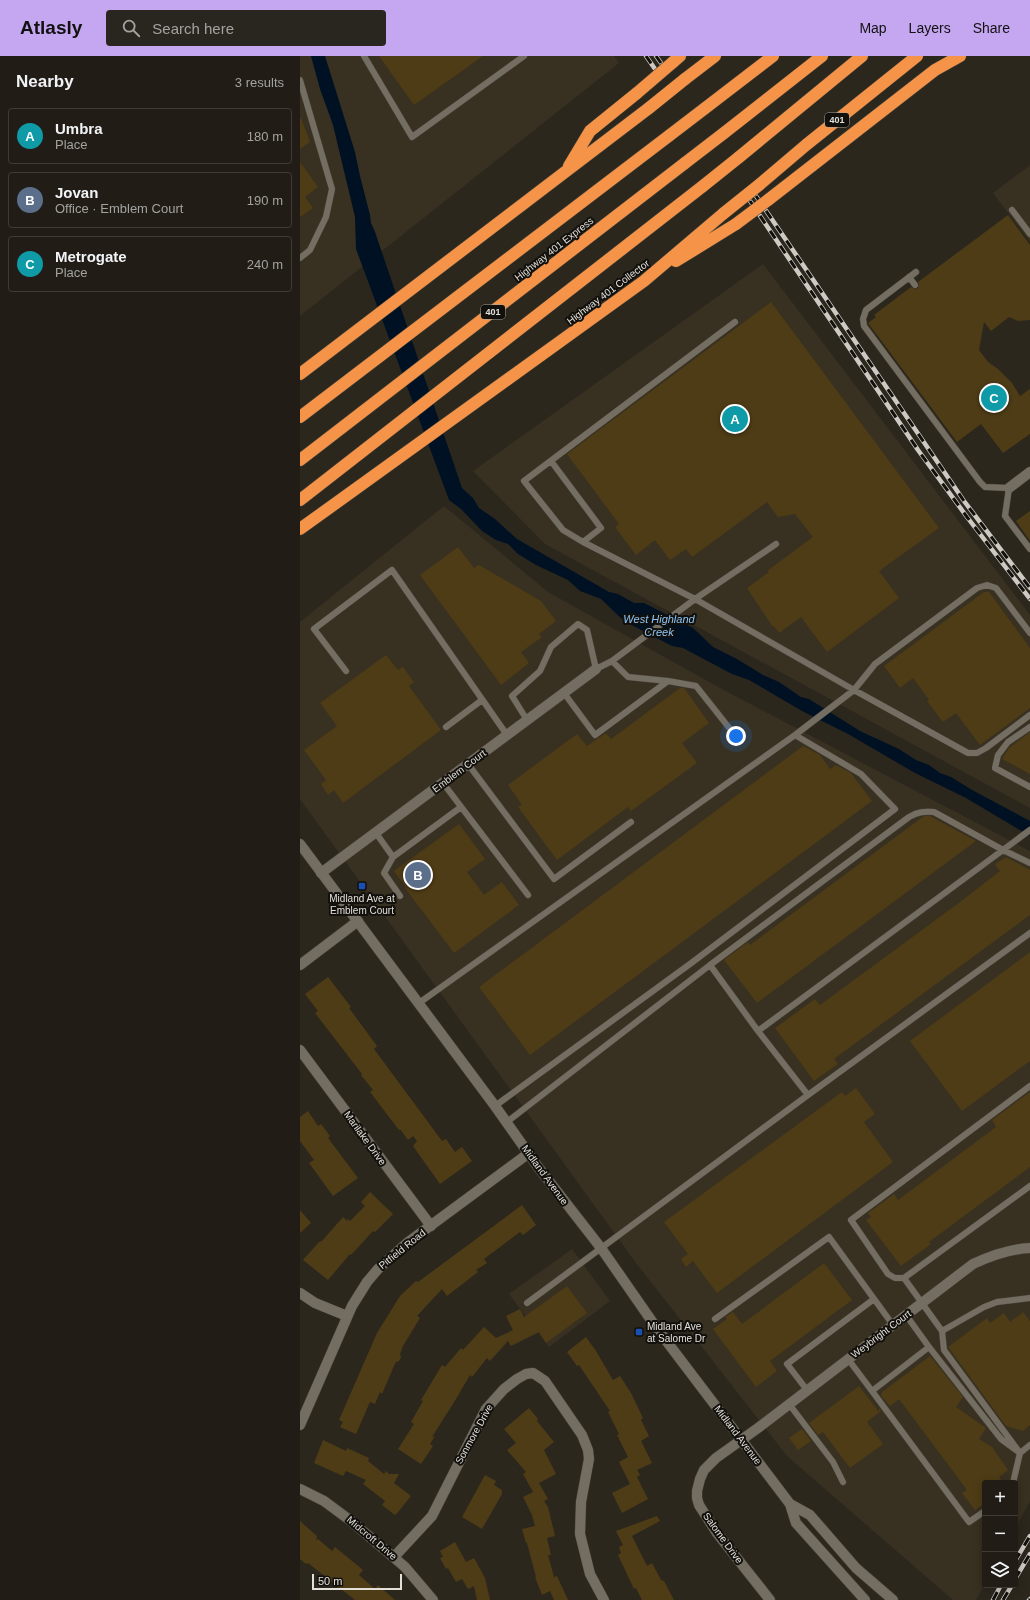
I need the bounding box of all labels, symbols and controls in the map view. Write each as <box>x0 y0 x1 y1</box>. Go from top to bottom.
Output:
search box <box>106 10 386 46</box>
text: Atlasly <box>20 17 82 38</box>
icon: search <box>120 17 142 39</box>
text: Search here <box>152 20 234 37</box>
text: Map <box>859 20 887 36</box>
text: Layers <box>909 20 951 36</box>
text: Share <box>973 20 1010 36</box>
text: Nearby <box>16 72 74 91</box>
text: 3 results <box>235 75 284 90</box>
road number: 401 <box>825 113 849 127</box>
text: Umbra <box>55 120 103 137</box>
text: A <box>25 129 35 144</box>
text: 180 m <box>247 129 283 144</box>
text: Place <box>55 137 88 152</box>
text: Jovan <box>55 184 98 201</box>
text: B <box>25 193 35 208</box>
text: 190 m <box>247 193 283 208</box>
text: Office · Emblem Court <box>55 201 183 216</box>
street label: Highway 401 Express <box>513 215 595 283</box>
text: Metrogate <box>55 248 127 265</box>
text: C <box>25 257 35 272</box>
text: 240 m <box>247 257 283 272</box>
street label: Highway 401 Collector <box>565 257 652 327</box>
text: Place <box>55 265 88 280</box>
road number: 401 <box>481 305 505 319</box>
pin: C <box>981 383 1007 413</box>
pin: A <box>722 404 748 434</box>
water label: West Highland Creek <box>623 613 696 638</box>
your location <box>726 726 746 746</box>
street label: Emblem Court <box>430 747 488 795</box>
pin: B <box>405 860 431 890</box>
marker: Midland Ave at Emblem Court <box>357 881 367 891</box>
place label: Midland Ave at Emblem Court <box>329 893 395 916</box>
street label: Marilake Drive <box>342 1109 388 1167</box>
street label: Midland Avenue <box>520 1143 571 1207</box>
street label: Pitfield Road <box>377 1227 427 1271</box>
street label: Weybright Court <box>849 1308 913 1360</box>
place label: Midland Ave at Salome Dr <box>647 1321 706 1344</box>
marker: Midland Ave at Salome Dr <box>634 1327 644 1337</box>
street label: Sonmore Drive <box>453 1402 495 1466</box>
street label: Midland Avenue <box>712 1403 764 1467</box>
map controls <box>982 1480 1018 1588</box>
button: + <box>982 1480 1018 1516</box>
street label: Salome Drive <box>701 1510 745 1566</box>
street label: Midcroft Drive <box>345 1514 399 1562</box>
button: − <box>982 1516 1018 1552</box>
button: layers <box>982 1552 1018 1588</box>
scale bar <box>312 1572 402 1591</box>
text: 50 m <box>318 1575 342 1587</box>

